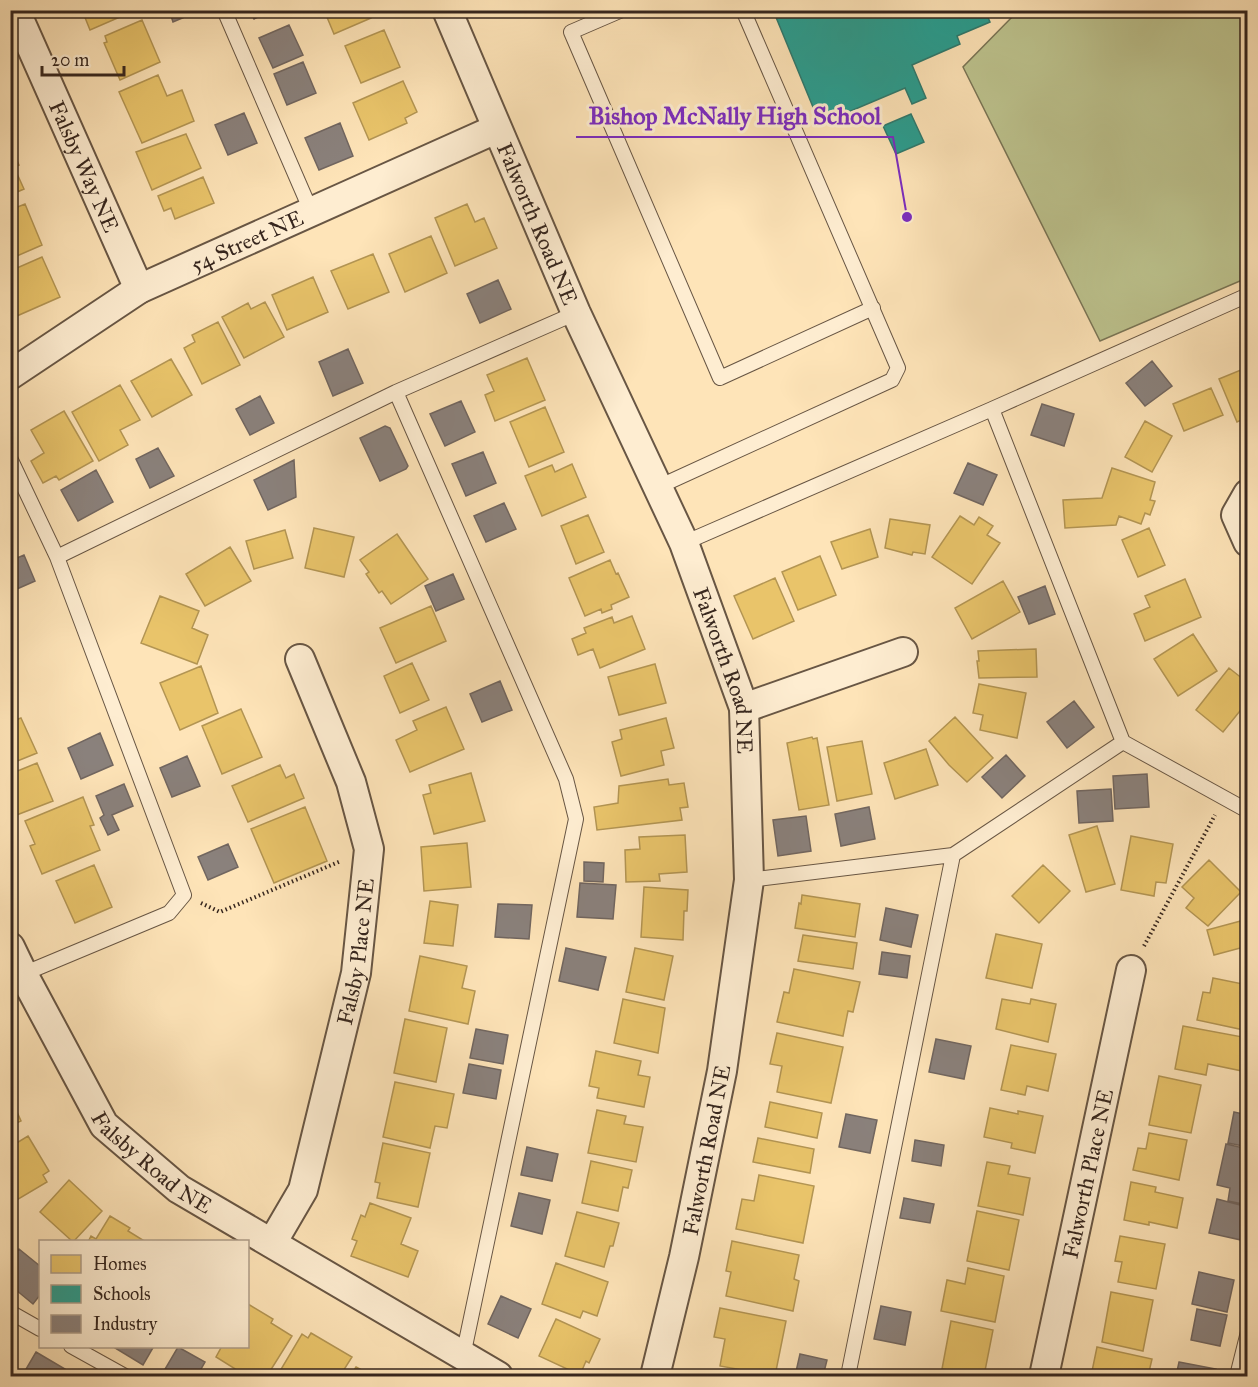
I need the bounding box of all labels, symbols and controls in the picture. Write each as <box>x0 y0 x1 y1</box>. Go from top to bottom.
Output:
scale bar <box>42 39 124 77</box>
text: 20 m <box>51 49 89 71</box>
callout: Bishop McNally High School <box>576 95 893 137</box>
street label: Falsby Way NE <box>43 97 125 237</box>
text: Bishop McNally High School <box>589 101 882 131</box>
street label: Falworth Road NE <box>491 139 584 309</box>
street label: 54 Street NE <box>186 204 308 278</box>
street label: Falworth Road NE <box>687 584 758 754</box>
street label: Falsby Place NE <box>331 877 380 1028</box>
street label: Falworth Road NE <box>677 1062 736 1238</box>
street label: Falworth Place NE <box>1057 1086 1119 1261</box>
street label: Falsby Road NE <box>85 1107 217 1220</box>
legend <box>39 1240 249 1348</box>
text: Homes <box>93 1253 147 1275</box>
text: Schools <box>93 1283 151 1305</box>
text: Industry <box>93 1313 158 1335</box>

